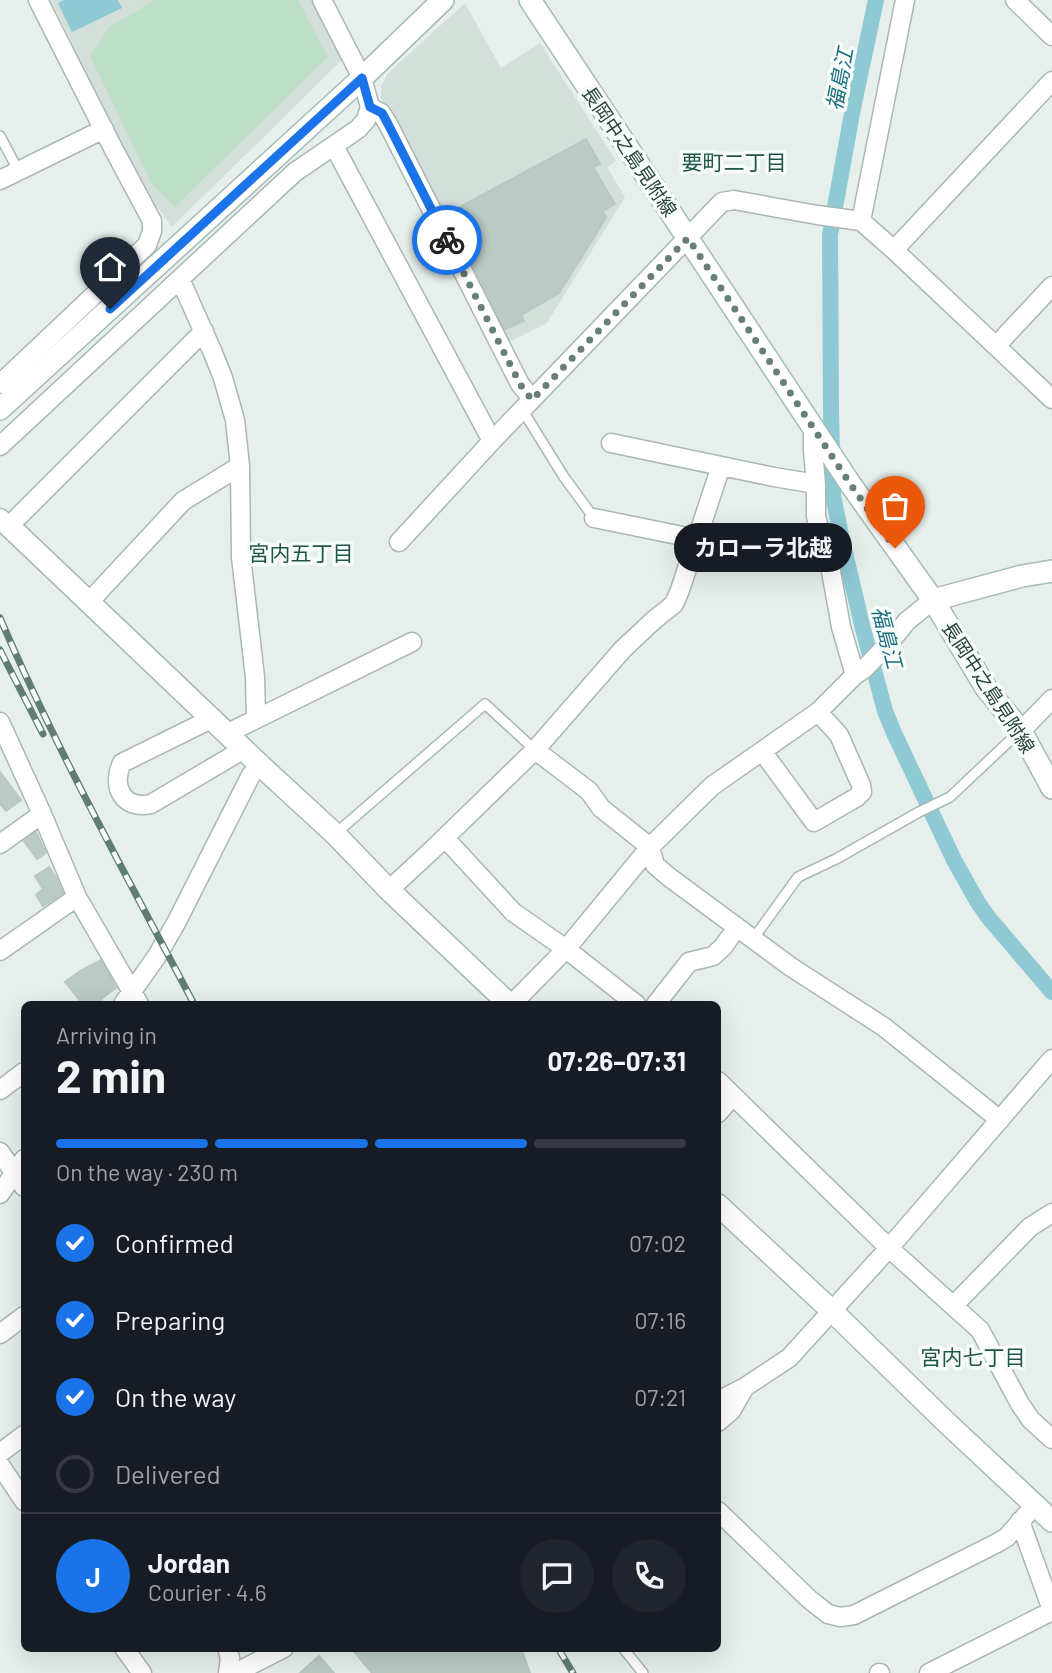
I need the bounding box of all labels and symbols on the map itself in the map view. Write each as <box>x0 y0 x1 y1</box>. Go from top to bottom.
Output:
water label: 福島江 <box>821 44 858 112</box>
street label: 長岡中之島見附線 <box>578 82 682 220</box>
district label: 要町二丁目 <box>682 149 787 174</box>
courier <box>412 205 482 275</box>
pin <box>80 237 140 309</box>
pin <box>865 476 925 548</box>
callout: カローラ北越 <box>674 524 853 572</box>
district label: 宮内五丁目 <box>249 540 354 565</box>
water label: 福島江 <box>868 603 909 673</box>
street label: 長岡中之島見附線 <box>938 617 1040 757</box>
district label: 宮内七丁目 <box>921 1344 1026 1369</box>

